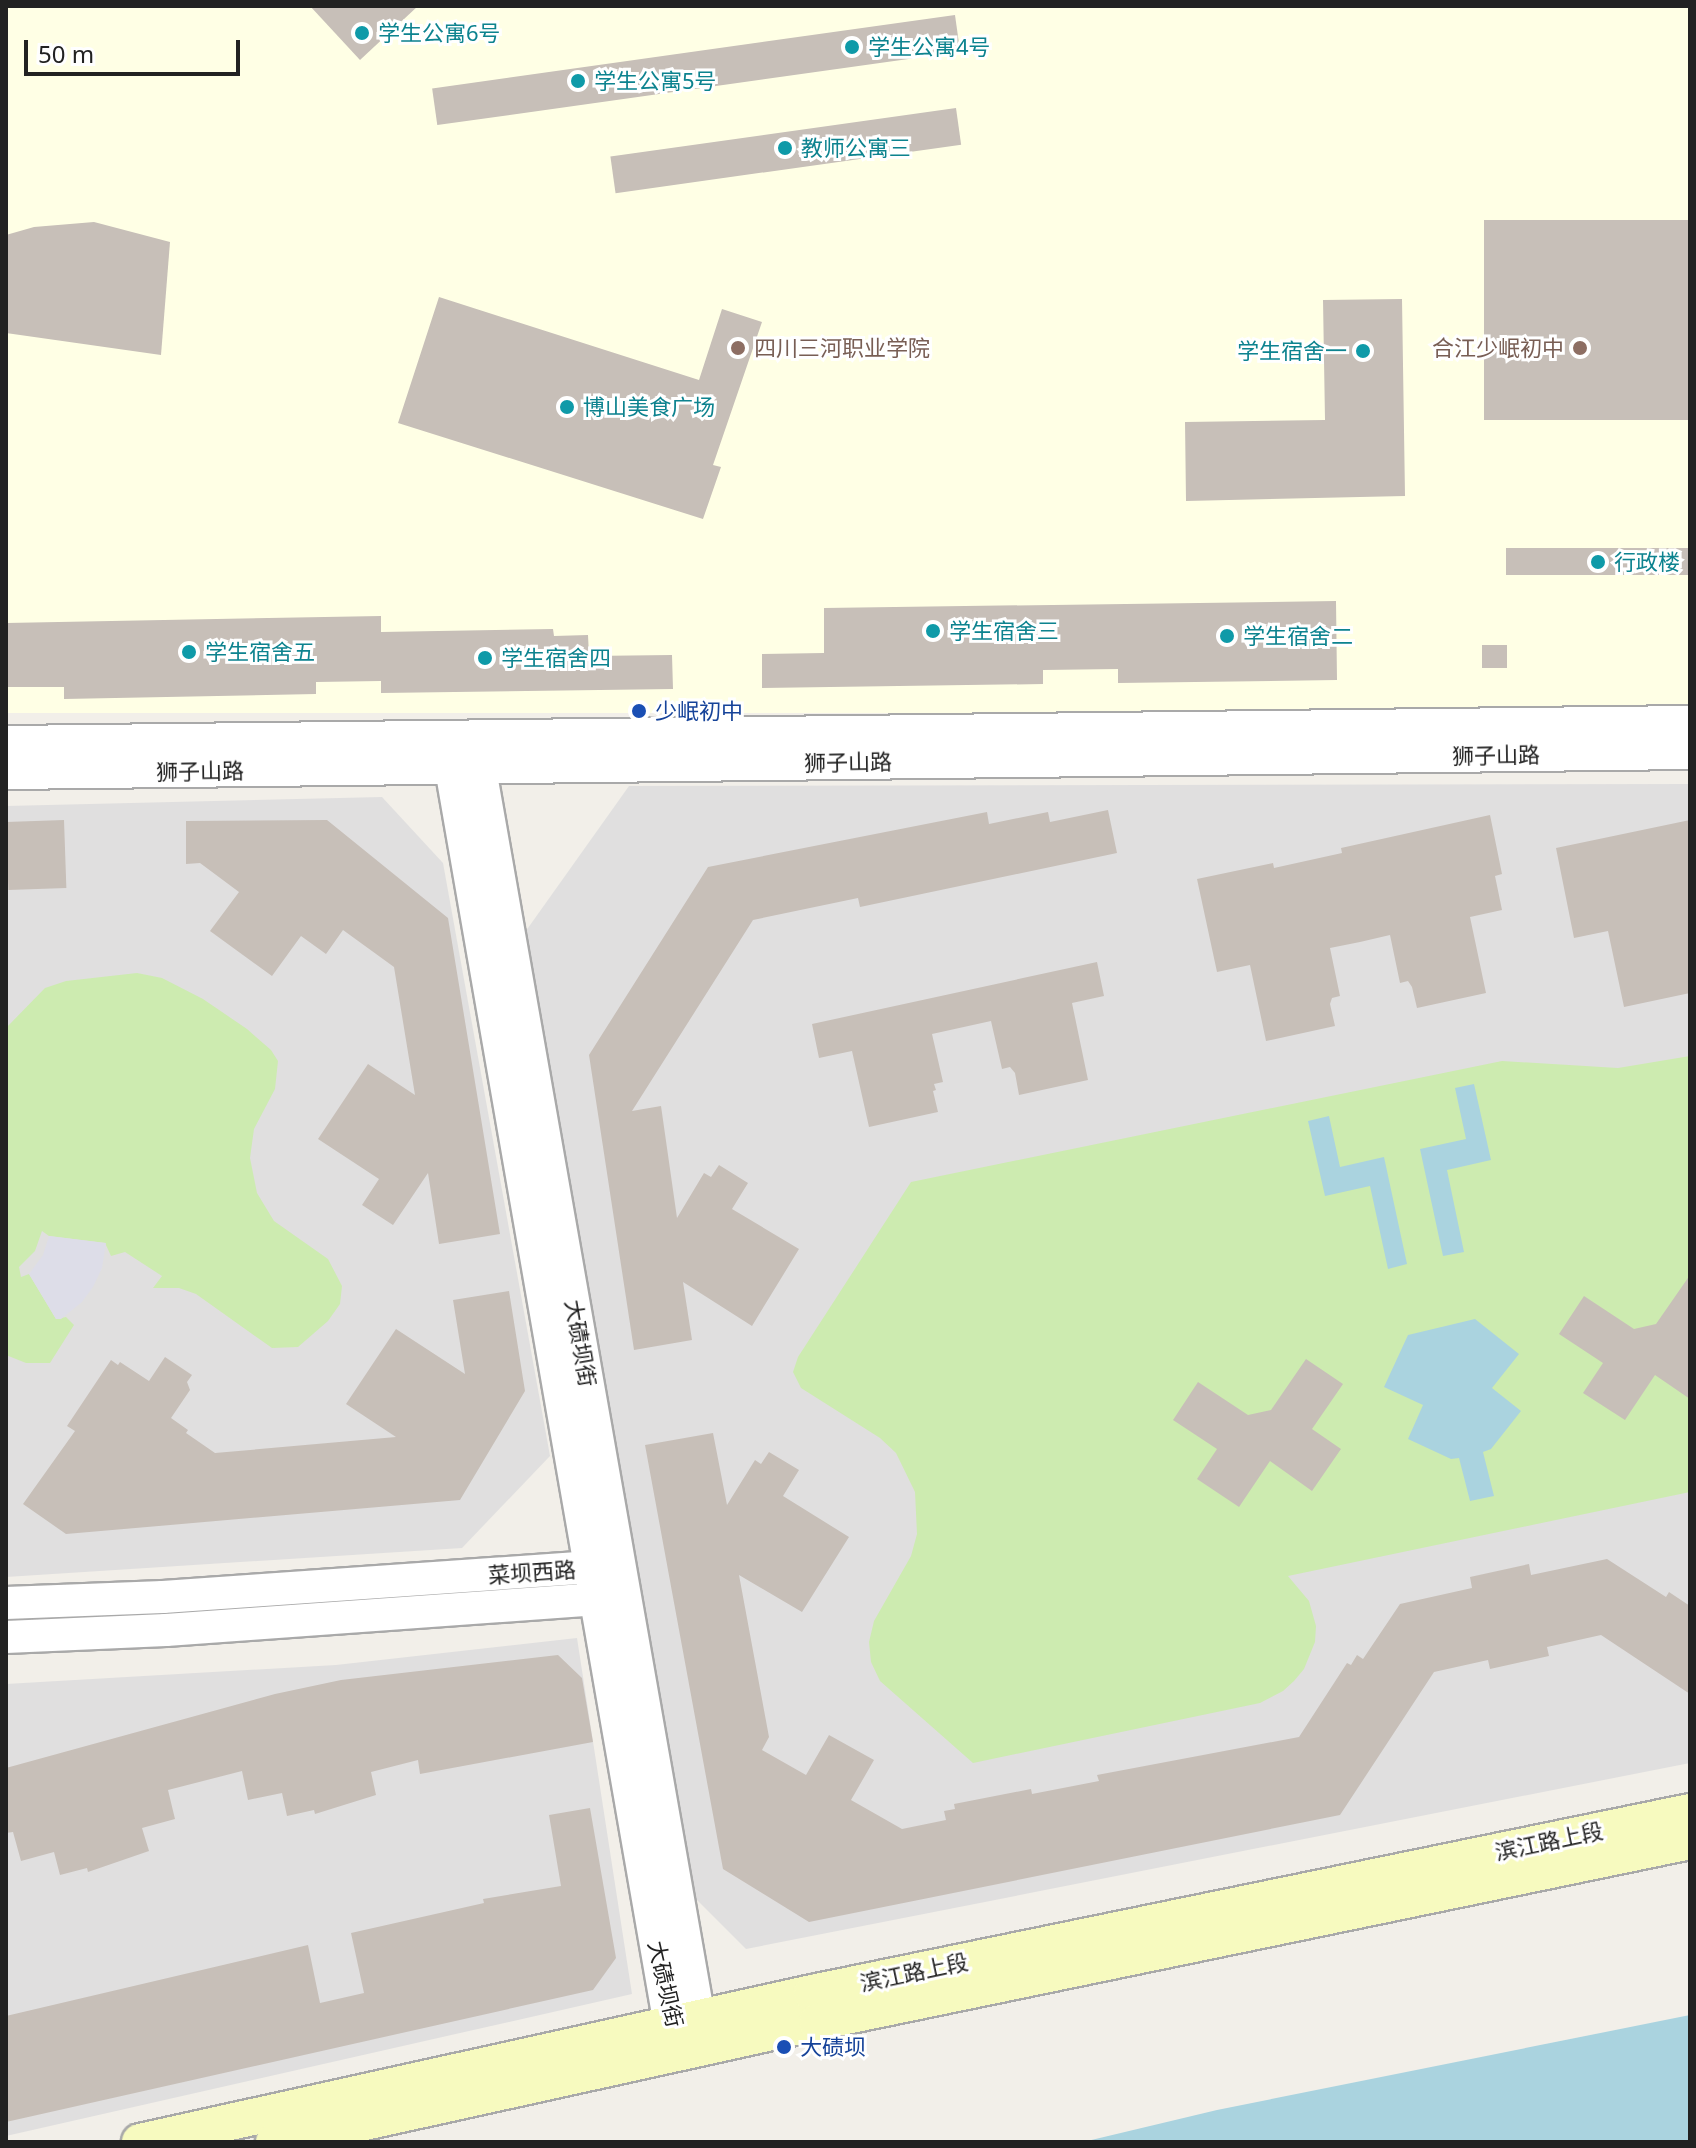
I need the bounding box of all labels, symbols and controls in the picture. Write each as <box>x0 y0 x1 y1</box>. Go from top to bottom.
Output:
place label: 学生公寓6号 <box>378 20 501 46</box>
scale bar <box>28 24 244 74</box>
marker: 学生公寓6号 <box>353 24 371 42</box>
place label: 学生公寓4号 <box>868 34 991 60</box>
text: 50 m <box>38 37 94 70</box>
marker: 学生公寓4号 <box>843 38 861 56</box>
place label: 学生公寓5号 <box>594 68 717 94</box>
marker: 学生公寓5号 <box>569 72 587 90</box>
place label: 教师公寓三 <box>801 135 911 161</box>
marker: 教师公寓三 <box>776 139 794 157</box>
place label: 四川三河职业学院 <box>754 335 930 361</box>
place label: 合江少岷初中 <box>1432 335 1564 361</box>
place label: 学生宿舍一 <box>1237 338 1347 364</box>
marker: 四川三河职业学院 <box>729 339 747 357</box>
marker: 合江少岷初中 <box>1571 339 1589 357</box>
marker: 学生宿舍一 <box>1354 342 1372 360</box>
place label: 博山美食广场 <box>583 394 715 420</box>
marker: 博山美食广场 <box>558 398 576 416</box>
place label: 行政楼 <box>1614 549 1680 575</box>
marker: 行政楼 <box>1589 553 1607 571</box>
place label: 学生宿舍三 <box>949 618 1059 644</box>
marker: 学生宿舍三 <box>924 622 942 640</box>
place label: 学生宿舍二 <box>1243 623 1353 649</box>
marker: 学生宿舍二 <box>1218 627 1236 645</box>
place label: 学生宿舍五 <box>205 639 315 665</box>
marker: 学生宿舍五 <box>180 643 198 661</box>
place label: 学生宿舍四 <box>501 645 611 671</box>
marker: 学生宿舍四 <box>476 649 494 667</box>
place label: 少岷初中 <box>655 698 743 724</box>
marker: 少岷初中 <box>630 702 648 720</box>
street label: 狮子山路 <box>1452 741 1540 769</box>
street label: 狮子山路 <box>804 748 892 776</box>
street label: 狮子山路 <box>156 757 244 785</box>
street label: 大碛坝街 <box>560 1297 602 1389</box>
street label: 菜坝西路 <box>487 1556 577 1588</box>
street label: 滨江路上段 <box>1492 1817 1606 1865</box>
street label: 大碛坝街 <box>643 1938 689 2030</box>
street label: 滨江路上段 <box>857 1948 971 1996</box>
place label: 大碛坝 <box>800 2034 866 2060</box>
marker: 大碛坝 <box>775 2038 793 2056</box>

